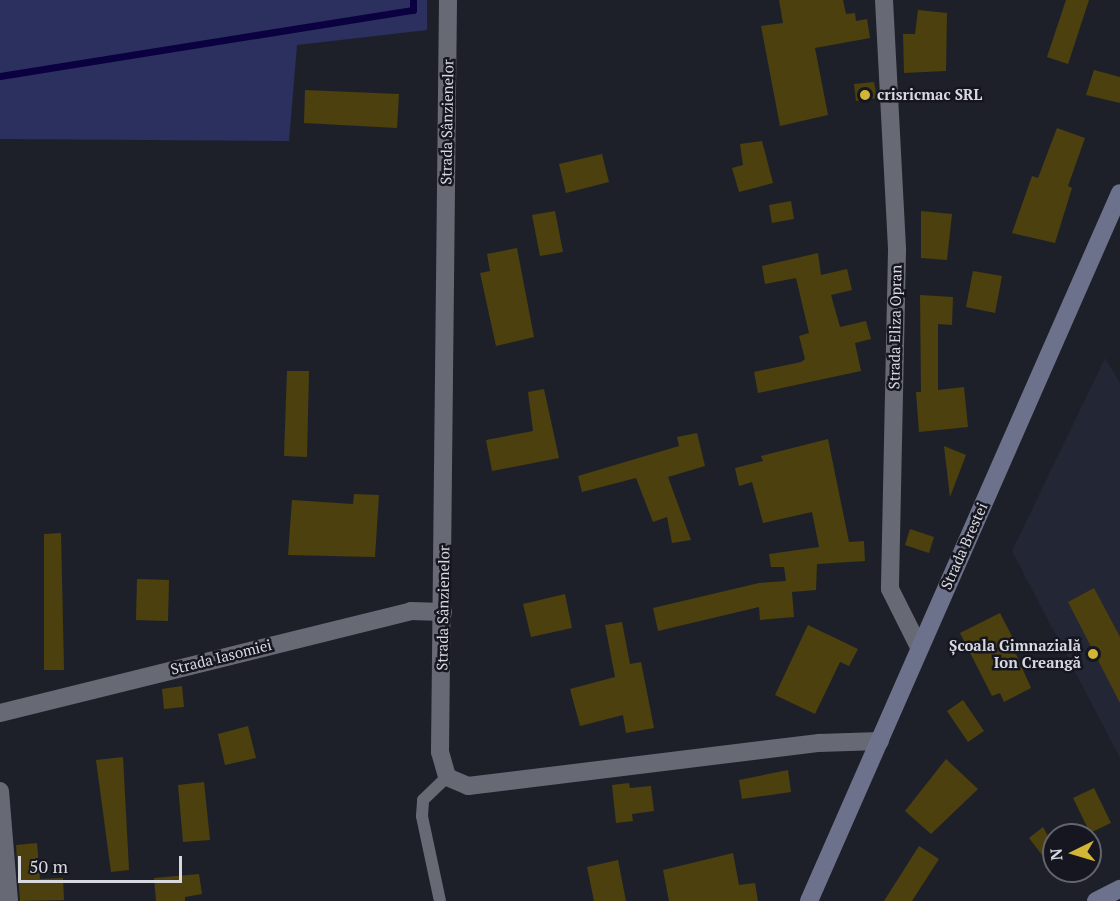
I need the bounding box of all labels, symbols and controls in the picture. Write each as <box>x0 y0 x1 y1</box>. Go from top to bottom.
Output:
street label: Strada Sânzienelor <box>437 59 457 185</box>
place label: crisricmac SRL <box>877 86 982 104</box>
marker: crisricmac SRL <box>858 88 872 102</box>
street label: Strada Eliza Opran <box>885 265 905 389</box>
street label: Strada Brestei <box>937 500 991 592</box>
street label: Strada Sânzienelor <box>433 545 453 671</box>
street label: Strada Iasomiei <box>169 636 273 678</box>
place label: Școala Gimnazială Ion Creangă <box>949 636 1081 671</box>
marker: Școala Gimnazială Ion Creangă <box>1086 647 1100 661</box>
north arrow <box>1042 823 1102 883</box>
scale bar <box>21 844 184 882</box>
text: N <box>1045 847 1068 861</box>
text: 50 m <box>29 854 68 878</box>

